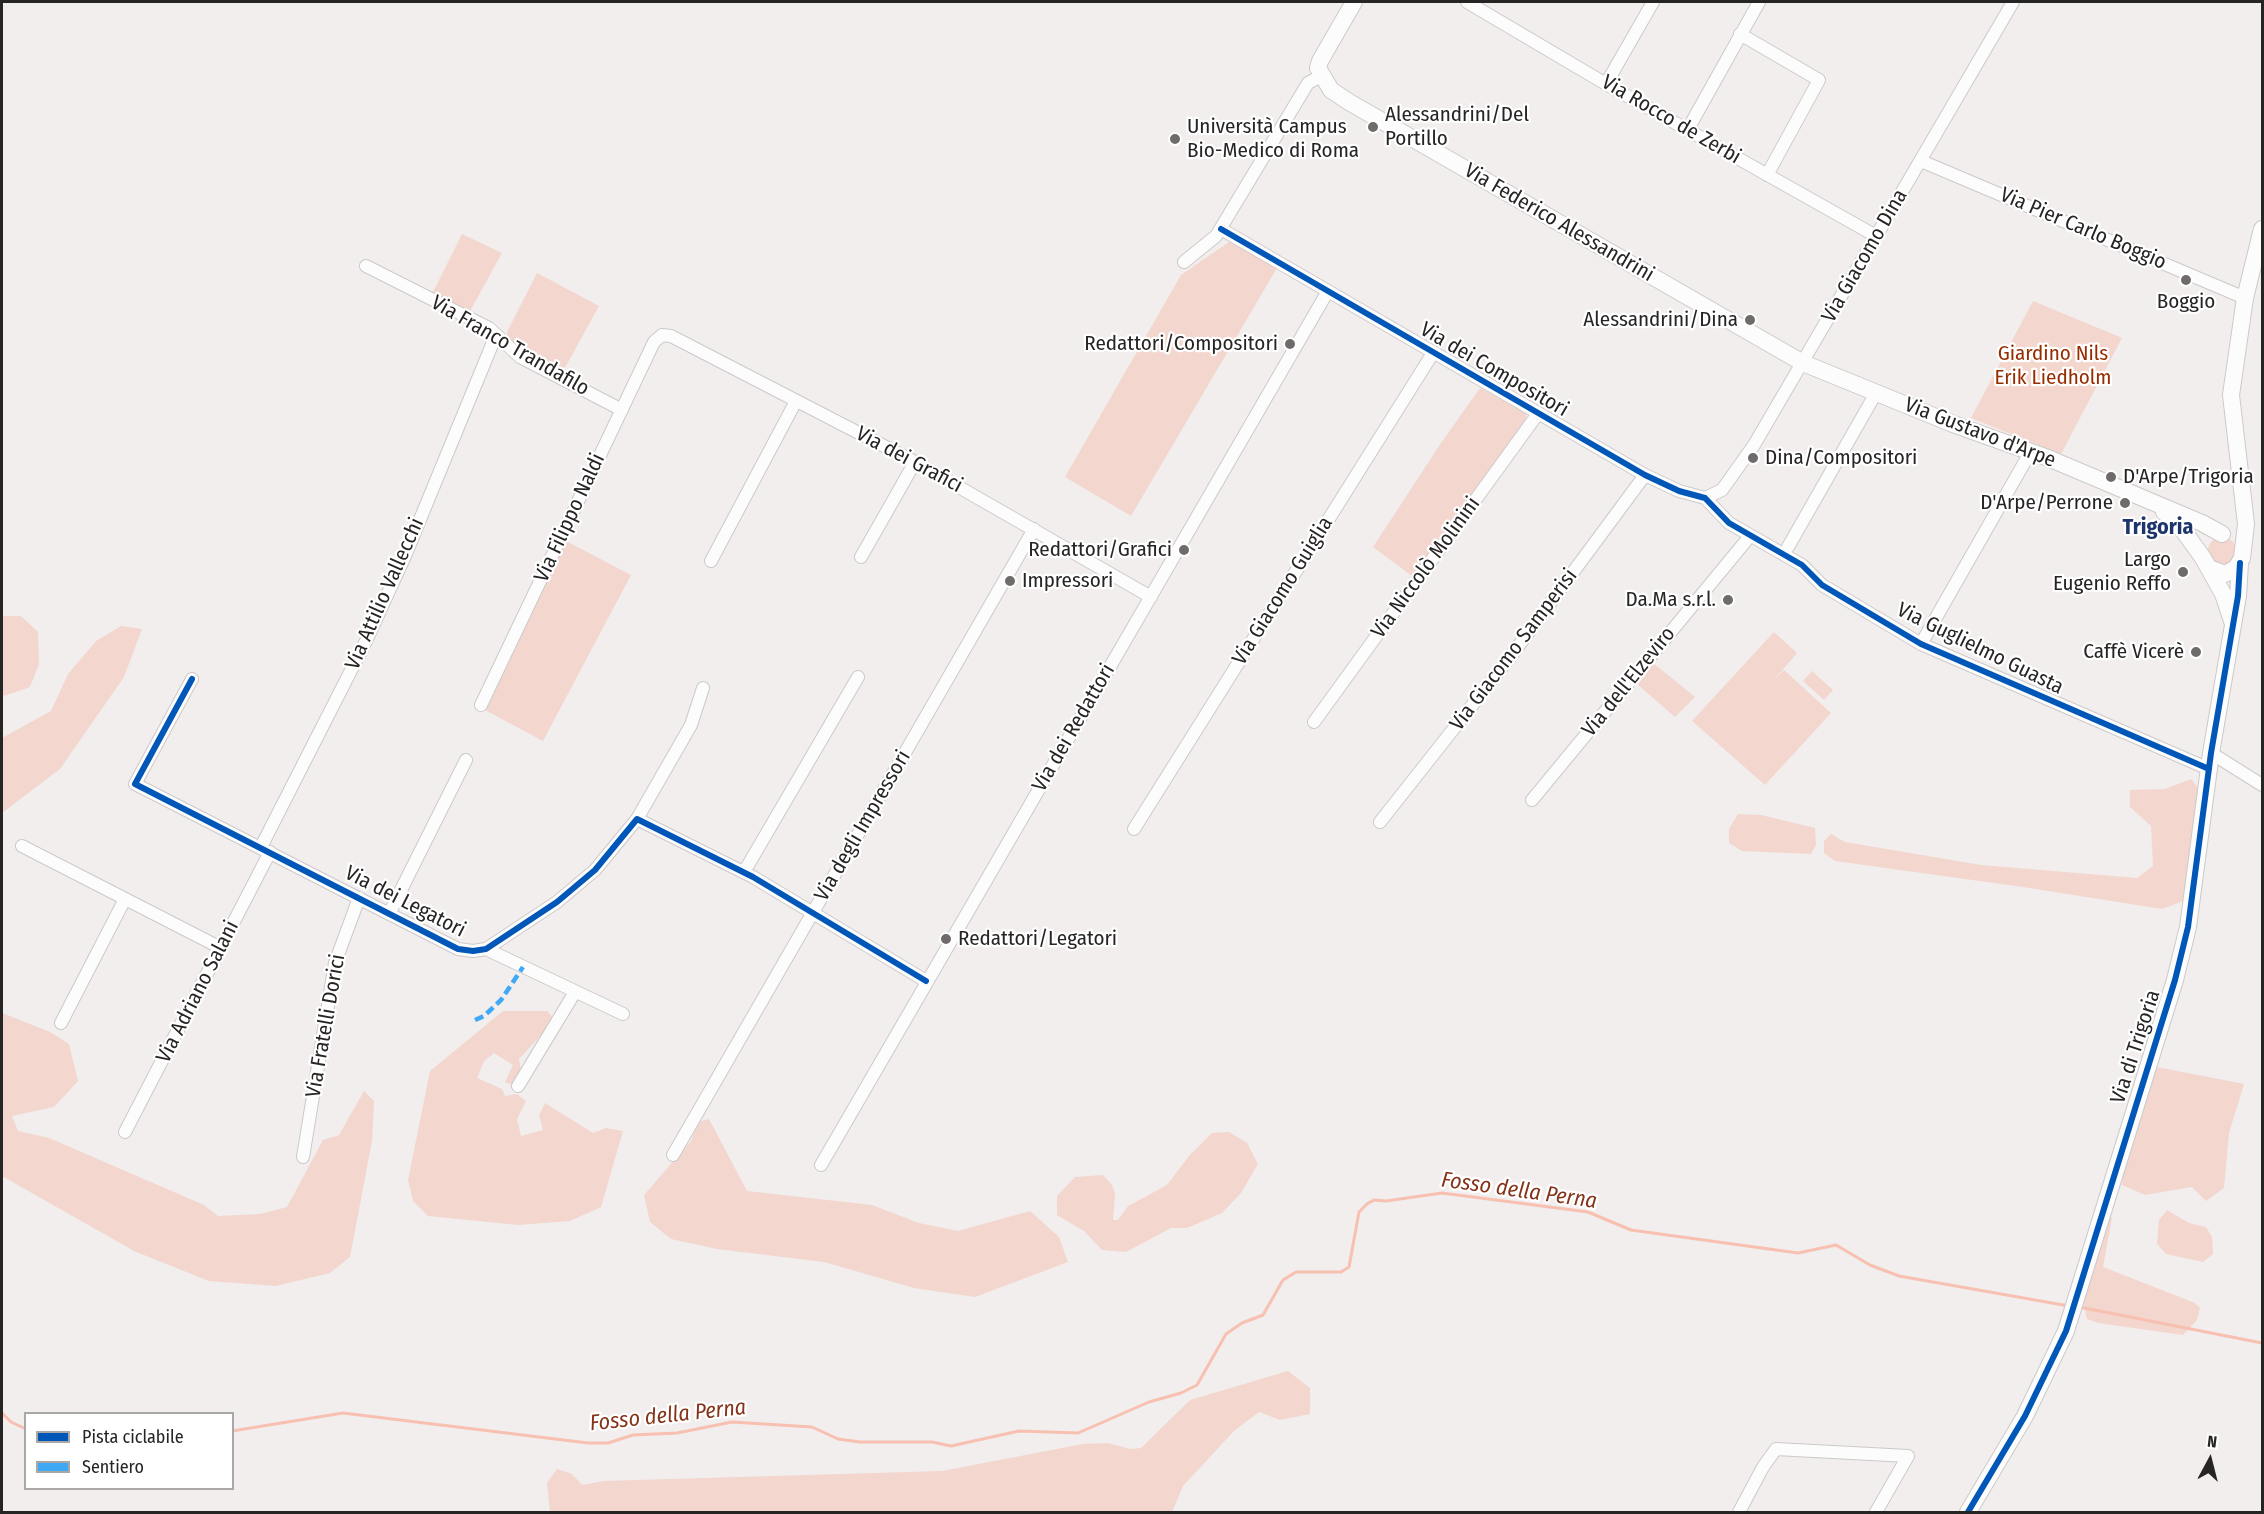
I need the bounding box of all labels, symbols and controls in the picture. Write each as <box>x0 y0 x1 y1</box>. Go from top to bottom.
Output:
street label: Via Rocco de Zerbi <box>1597 70 1745 170</box>
place label: Alessandrini/Del Portillo <box>1385 102 1529 152</box>
place label: Università Campus Bio-Medico di Roma <box>1187 114 1359 164</box>
marker: Alessandrini/Del Portillo <box>1366 120 1380 134</box>
marker: Università Campus Bio-Medico di Roma <box>1168 132 1182 146</box>
street label: Via Federico Alessandrini <box>1460 158 1658 288</box>
street label: Via Pier Carlo Boggio <box>1996 183 2170 275</box>
street label: Via Giacomo Dina <box>1817 185 1913 327</box>
marker: Boggio <box>2179 273 2193 287</box>
place label: Boggio <box>2157 289 2215 315</box>
street label: Via Franco Trandafilo <box>426 290 594 402</box>
place label: Alessandrini/Dina <box>1583 307 1738 333</box>
marker: Alessandrini/Dina <box>1743 313 1757 327</box>
street label: Via dei Compositori <box>1415 317 1573 423</box>
place label: Redattori/Compositori <box>1084 331 1278 357</box>
marker: Redattori/Compositori <box>1283 337 1297 351</box>
park label: Giardino Nils Erik Liedholm <box>1994 341 2112 391</box>
street label: Via Gustavo d'Arpe <box>1901 393 2059 473</box>
street label: Via dei Grafici <box>851 421 967 499</box>
place label: Dina/Compositori <box>1765 445 1917 471</box>
street label: Via Filippo Naldi <box>529 450 611 586</box>
marker: Dina/Compositori <box>1746 451 1760 465</box>
place label: D'Arpe/Trigoria <box>2123 464 2254 490</box>
marker: D'Arpe/Trigoria <box>2104 470 2118 484</box>
place label: D'Arpe/Perrone <box>1980 490 2113 516</box>
street label: Via Niccolò Molinini <box>1366 492 1486 644</box>
marker: D'Arpe/Perrone <box>2118 496 2132 510</box>
street label: Via Giacomo Guiglia <box>1227 512 1339 670</box>
street label: Via Attilio Vallecchi <box>340 514 430 674</box>
district label: Trigoria <box>2123 515 2193 541</box>
place label: Redattori/Grafici <box>1028 537 1172 563</box>
marker: Redattori/Grafici <box>1177 543 1191 557</box>
place label: Largo Eugenio Reffo <box>2053 547 2171 597</box>
street label: Via Giacomo Samperisi <box>1445 564 1583 736</box>
marker: Largo Eugenio Reffo <box>2176 565 2190 579</box>
place label: Impressori <box>1022 568 1113 594</box>
marker: Impressori <box>1003 574 1017 588</box>
place label: Da.Ma s.r.l. <box>1626 587 1716 613</box>
marker: Da.Ma s.r.l. <box>1721 593 1735 607</box>
street label: Via Guglielmo Guasta <box>1893 598 2067 700</box>
street label: Via dell'Elzeviro <box>1577 622 1681 742</box>
place label: Caffè Vicerè <box>2083 639 2184 665</box>
marker: Caffè Vicerè <box>2189 645 2203 659</box>
street label: Via dei Redattori <box>1027 660 1121 796</box>
street label: Via degli Impressori <box>810 746 916 906</box>
street label: Via dei Legatori <box>340 861 470 943</box>
street label: Via Adriano Salani <box>151 917 245 1067</box>
place label: Redattori/Legatori <box>958 926 1117 952</box>
marker: Redattori/Legatori <box>939 932 953 946</box>
street label: Via Fratelli Dorici <box>301 952 351 1100</box>
street label: Via di Trigoria <box>2106 987 2166 1107</box>
water label: Fosso della Perna <box>1439 1167 1599 1215</box>
water label: Fosso della Perna <box>589 1395 747 1437</box>
legend <box>24 1412 234 1490</box>
text: Pista ciclabile <box>82 1426 184 1448</box>
north arrow <box>2180 1430 2240 1490</box>
text: N <box>2206 1432 2218 1452</box>
text: Sentiero <box>82 1456 144 1478</box>

